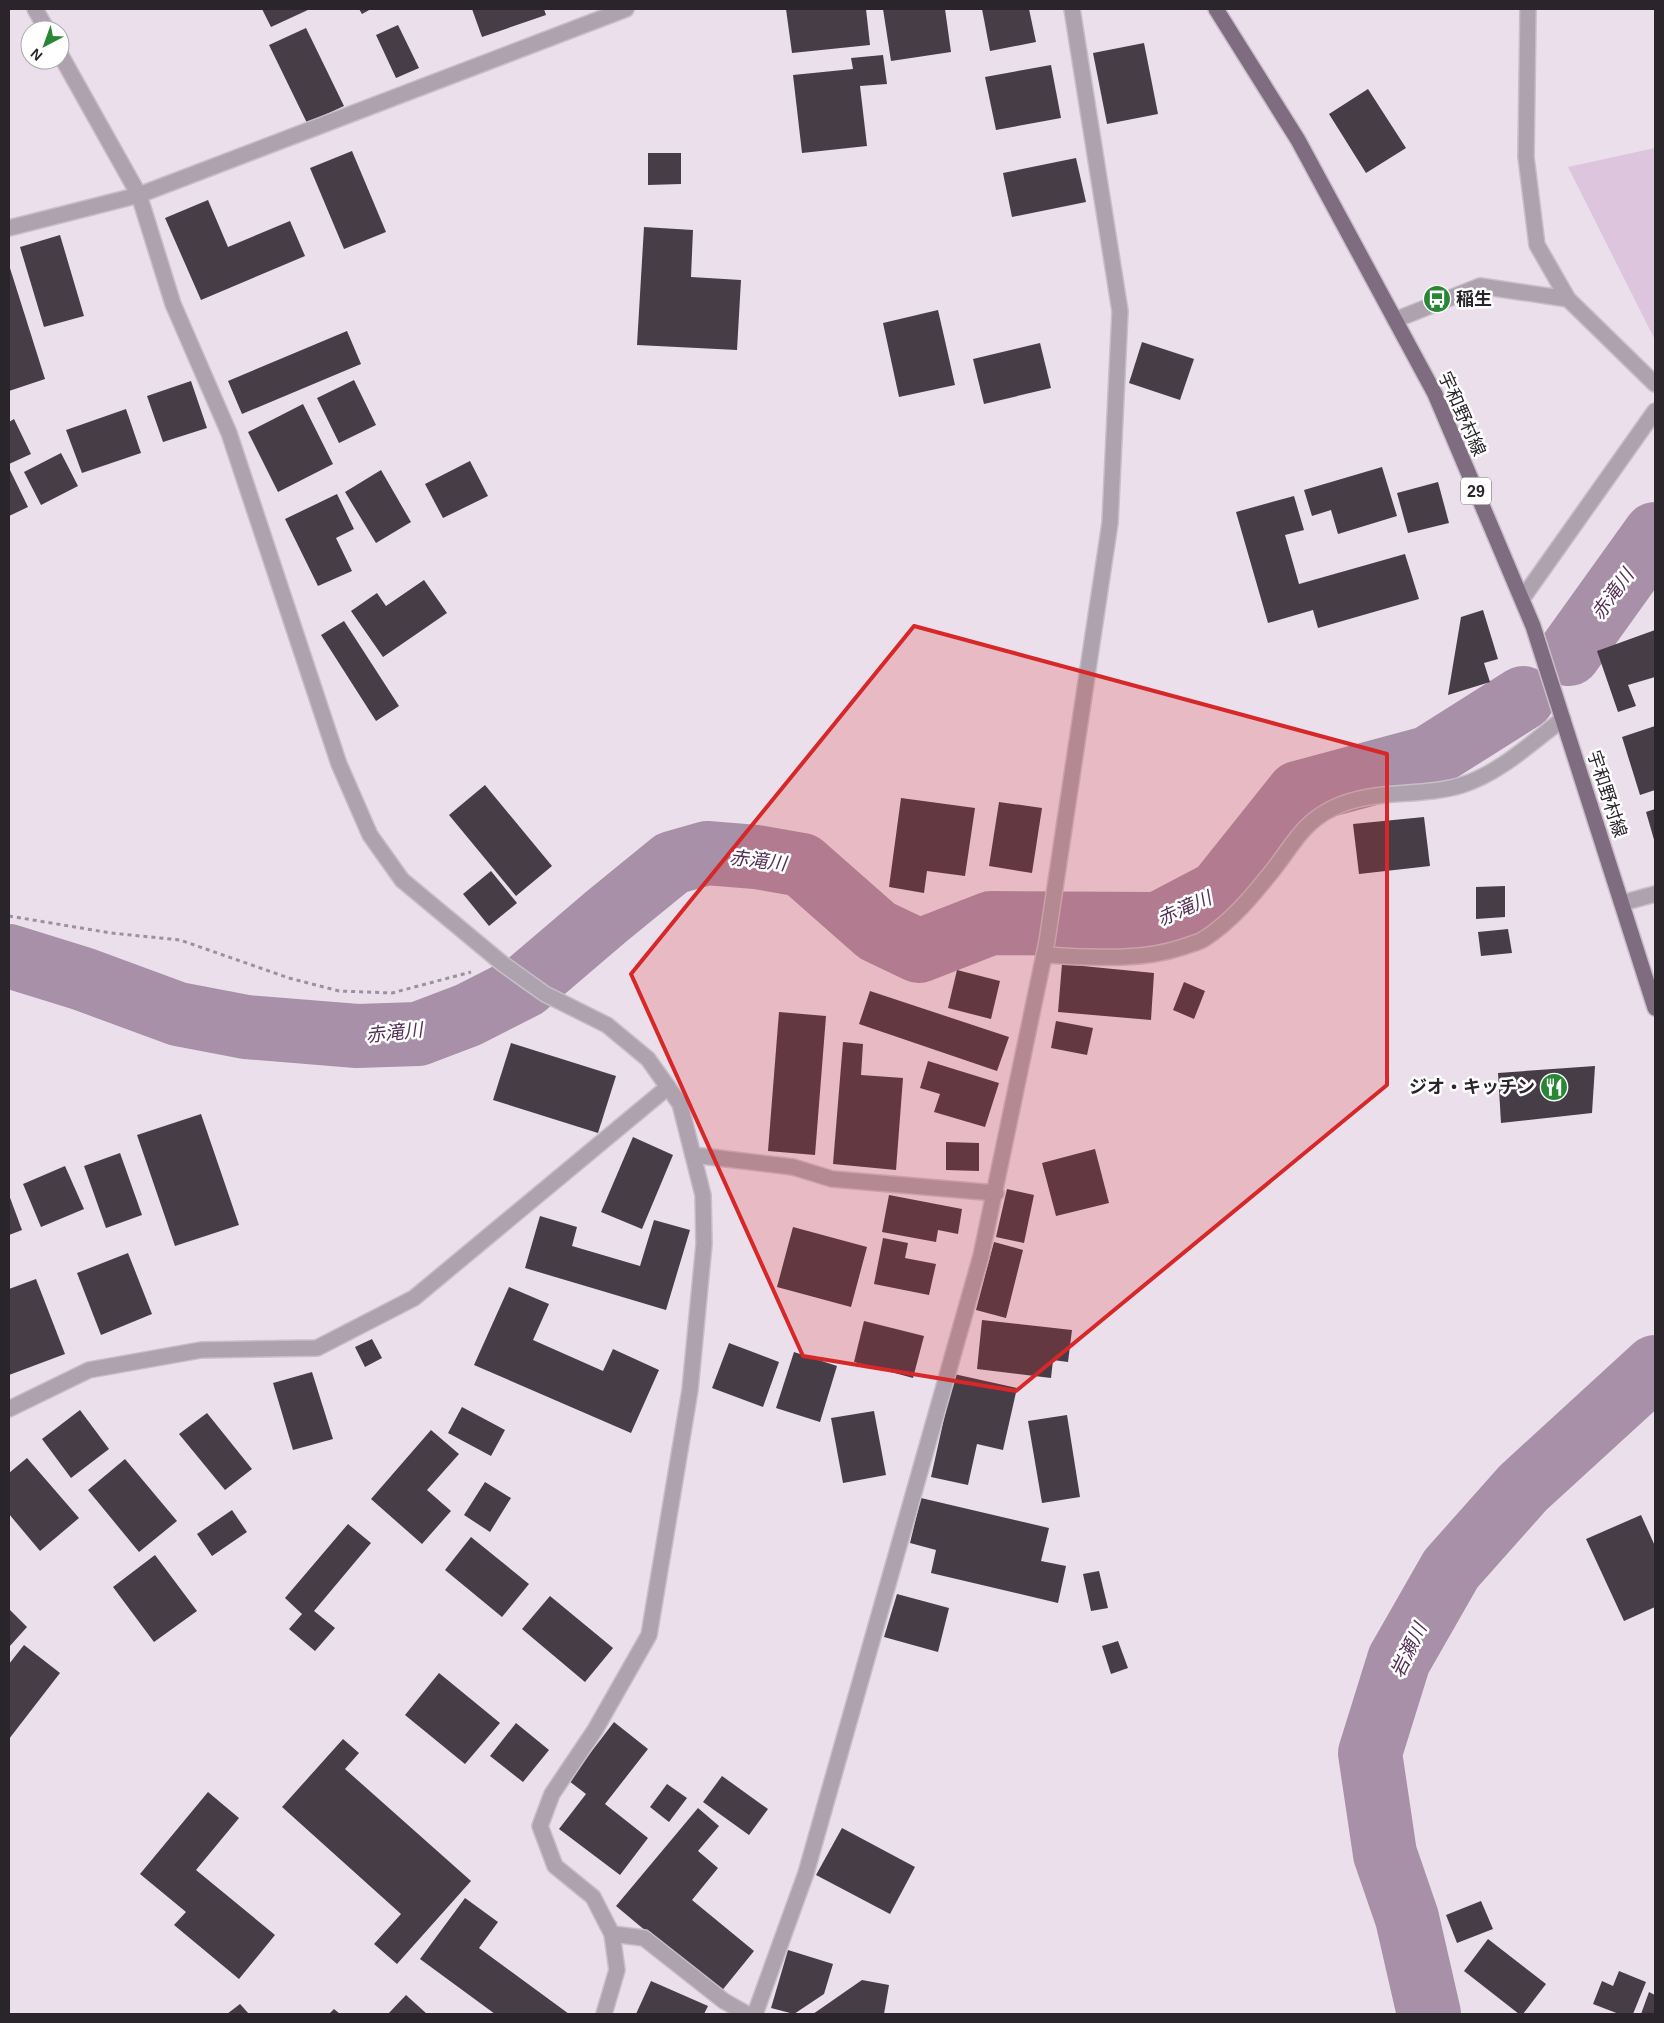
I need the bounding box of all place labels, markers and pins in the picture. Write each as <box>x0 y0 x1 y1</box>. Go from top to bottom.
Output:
bus stop icon: 稲生 <box>1422 284 1452 314</box>
place label: 稲生 <box>1456 289 1492 309</box>
restaurant icon: ジオ・キッチン <box>1539 1072 1569 1102</box>
place label: ジオ・キッチン <box>1409 1077 1535 1097</box>

